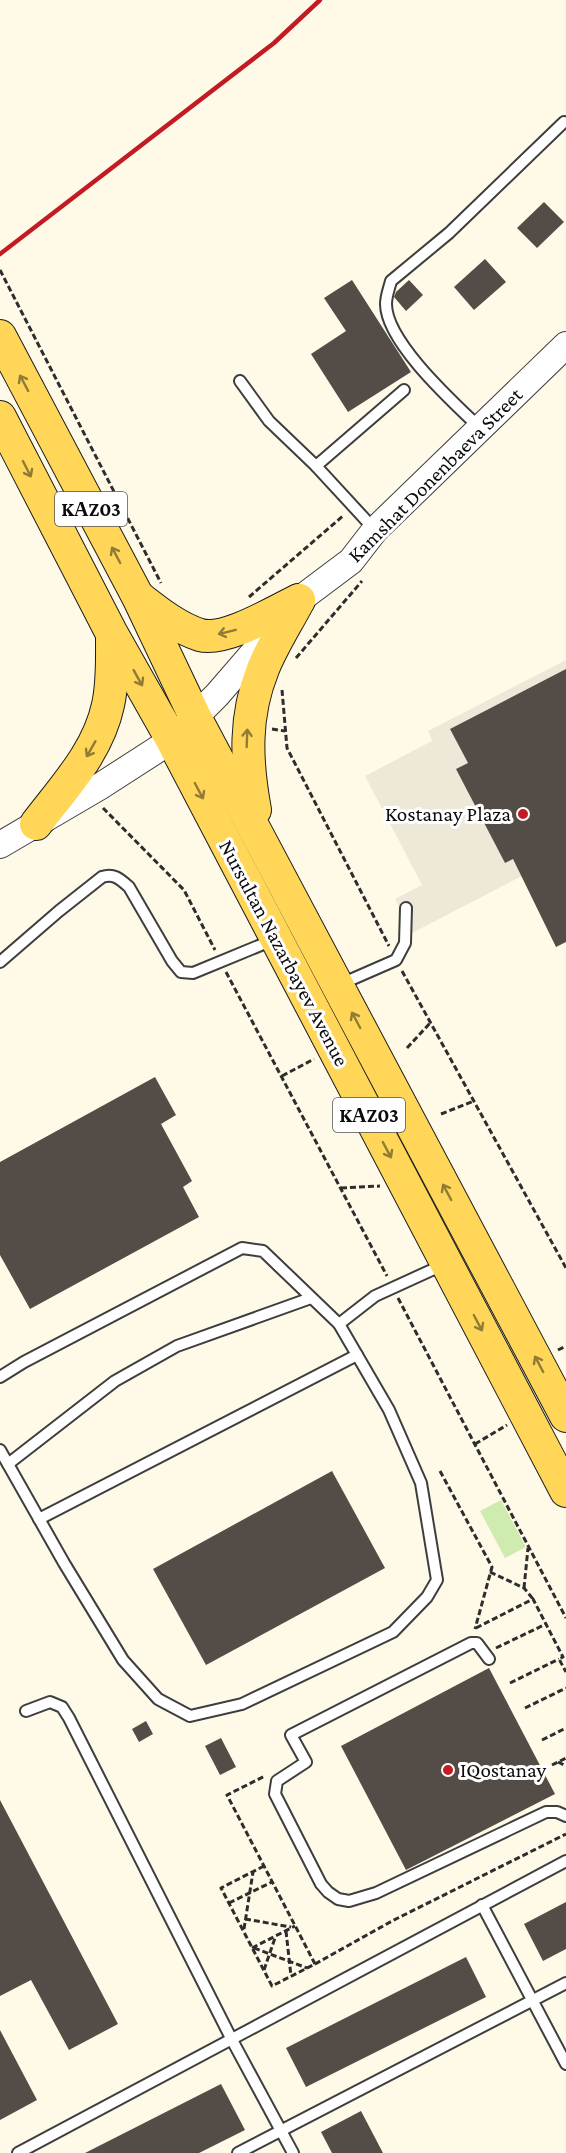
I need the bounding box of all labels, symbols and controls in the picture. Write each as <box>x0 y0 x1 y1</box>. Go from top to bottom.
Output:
one-way arrow <box>18 374 30 392</box>
street label: Kamshat Donenbaeva Street <box>343 382 528 567</box>
one-way arrow <box>21 460 33 477</box>
road number: KАZ03 <box>55 492 127 526</box>
one-way arrow <box>109 547 121 565</box>
one-way arrow <box>217 627 236 639</box>
one-way arrow <box>132 670 144 687</box>
one-way arrow <box>242 729 253 749</box>
one-way arrow <box>85 740 97 757</box>
one-way arrow <box>194 782 205 800</box>
place label: Kostanay Plaza <box>385 802 511 826</box>
marker: Kostanay Plaza <box>516 807 530 821</box>
street label: Nursultan Nazarbayev Avenue <box>214 836 354 1070</box>
one-way arrow <box>350 1011 361 1029</box>
road number: KАZ03 <box>333 1098 405 1132</box>
one-way arrow <box>381 1141 393 1158</box>
one-way arrow <box>441 1184 453 1201</box>
one-way arrow <box>473 1313 484 1331</box>
one-way arrow <box>533 1356 544 1374</box>
place label: IQostanay <box>460 1758 547 1782</box>
marker: IQostanay <box>441 1763 455 1777</box>

